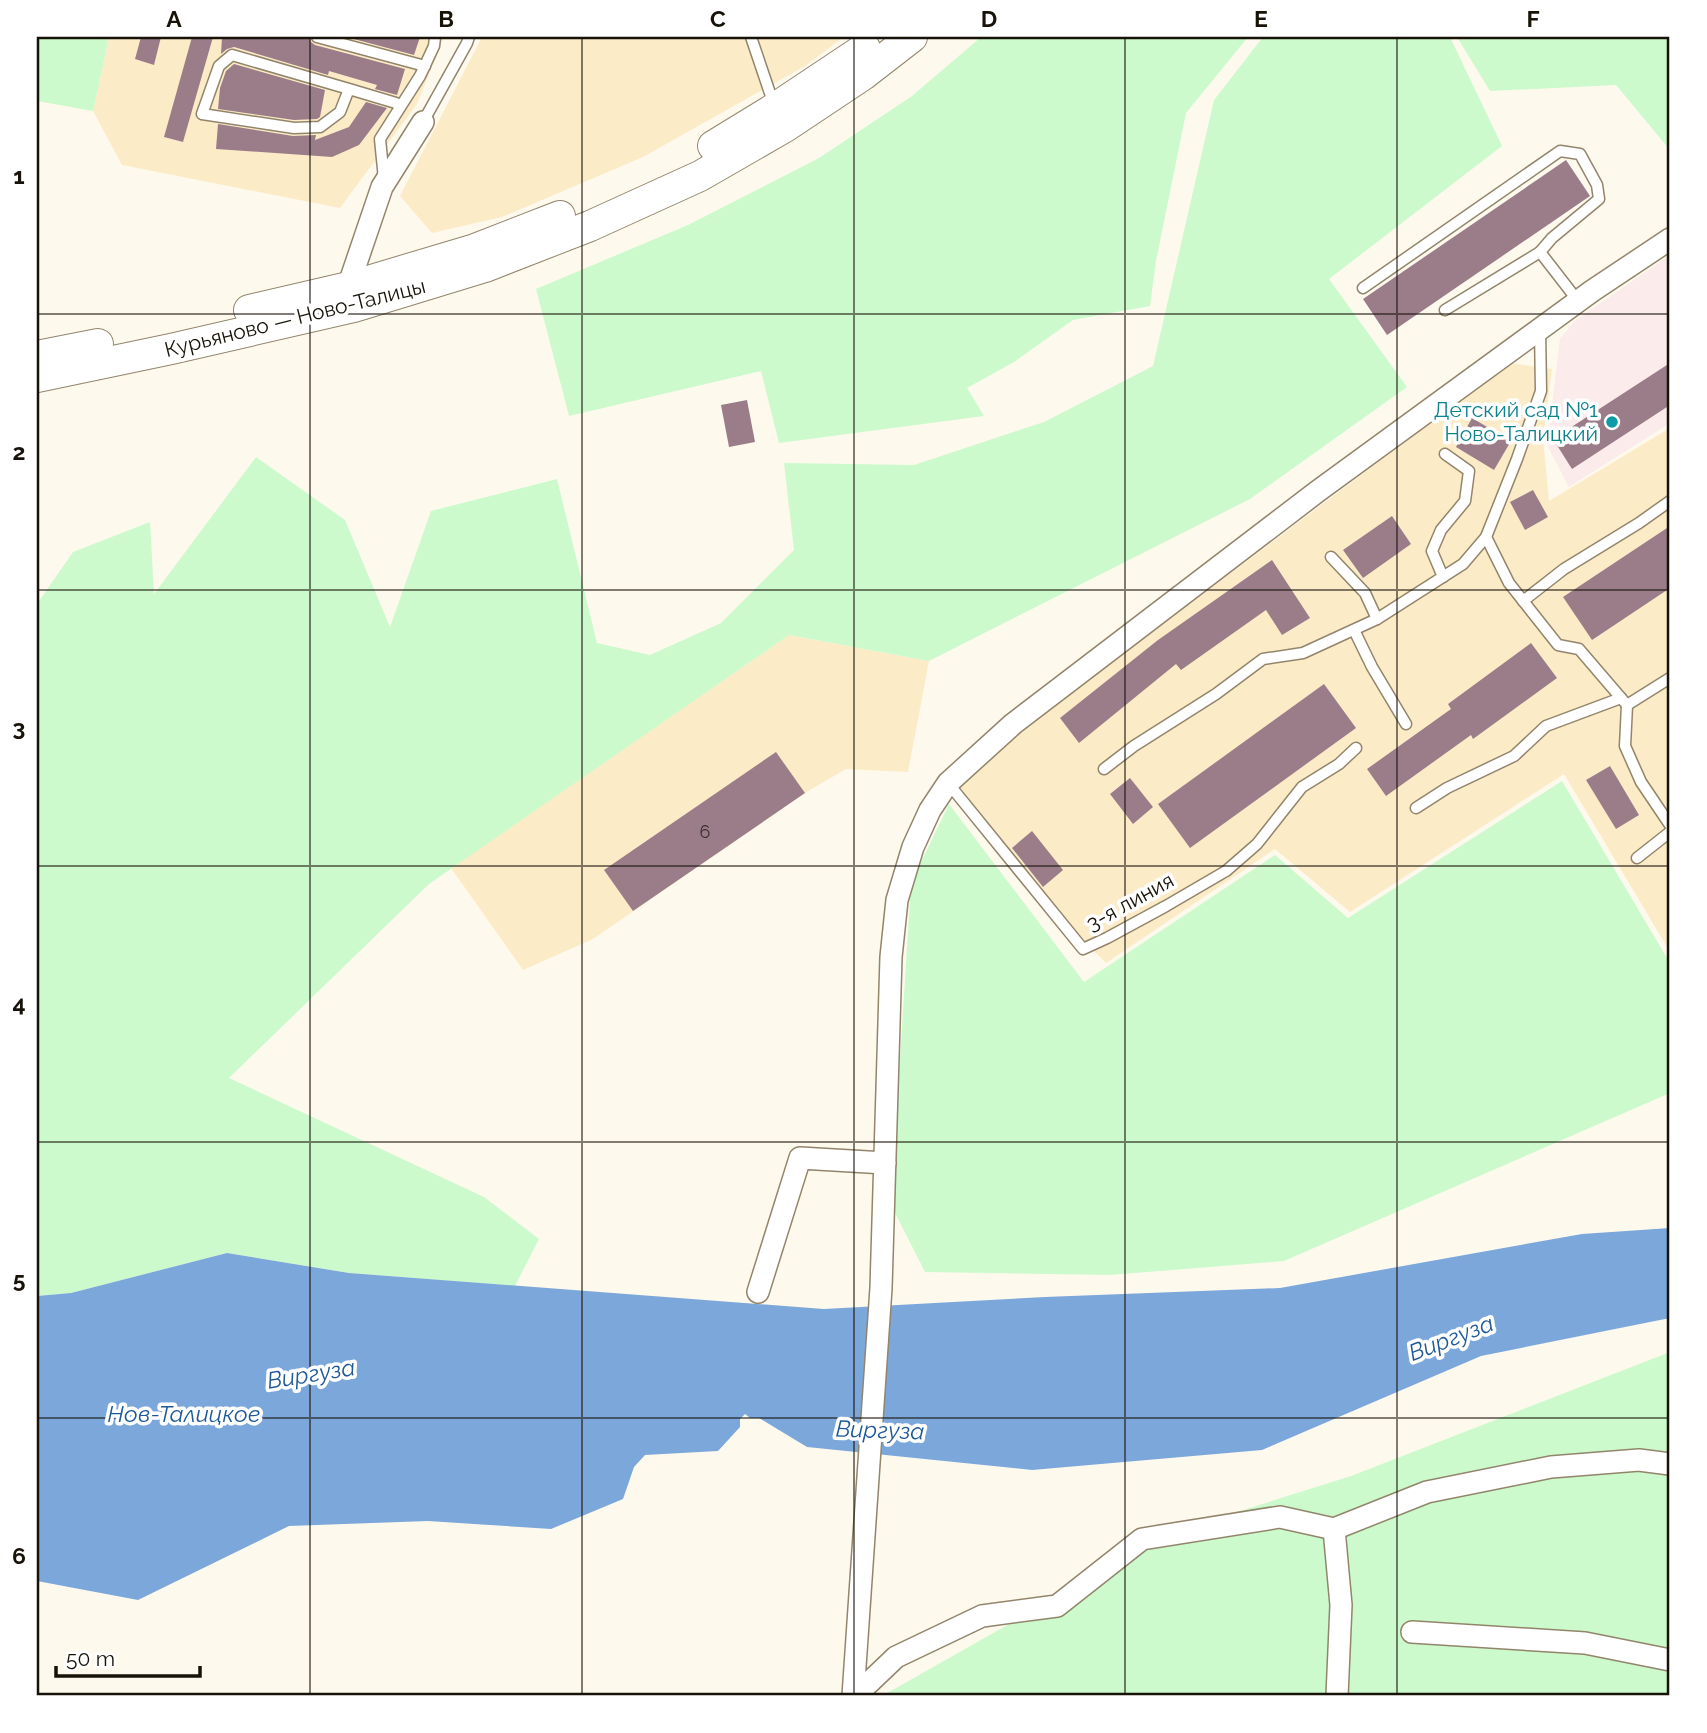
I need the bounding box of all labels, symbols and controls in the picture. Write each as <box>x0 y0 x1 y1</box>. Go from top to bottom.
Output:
text: A <box>166 5 182 32</box>
text: B <box>438 5 454 32</box>
text: C <box>710 5 726 32</box>
text: D <box>981 5 997 32</box>
text: E <box>1254 5 1268 32</box>
text: F <box>1526 5 1540 32</box>
text: 1 <box>13 162 25 189</box>
street label: Курьяново — Ново-Талицы <box>162 273 428 362</box>
place label: Детский сад №1 Ново-Талицкий <box>1434 397 1598 446</box>
marker: Детский сад №1 Ново-Талицкий <box>1604 414 1620 430</box>
text: 2 <box>13 438 25 465</box>
text: 3 <box>13 714 25 741</box>
house number: 6 <box>700 821 711 842</box>
street label: 3-я линия <box>1082 867 1178 936</box>
text: 4 <box>12 990 26 1017</box>
text: 5 <box>13 1266 26 1293</box>
water label: Виргуза <box>1405 1309 1497 1366</box>
water label: Виргуза <box>265 1353 357 1394</box>
water label: Нов-Талицкое <box>108 1400 260 1427</box>
water label: Виргуза <box>835 1414 925 1445</box>
text: 6 <box>12 1542 26 1569</box>
scale bar <box>56 1635 200 1679</box>
text: 50 m <box>66 1646 115 1671</box>

